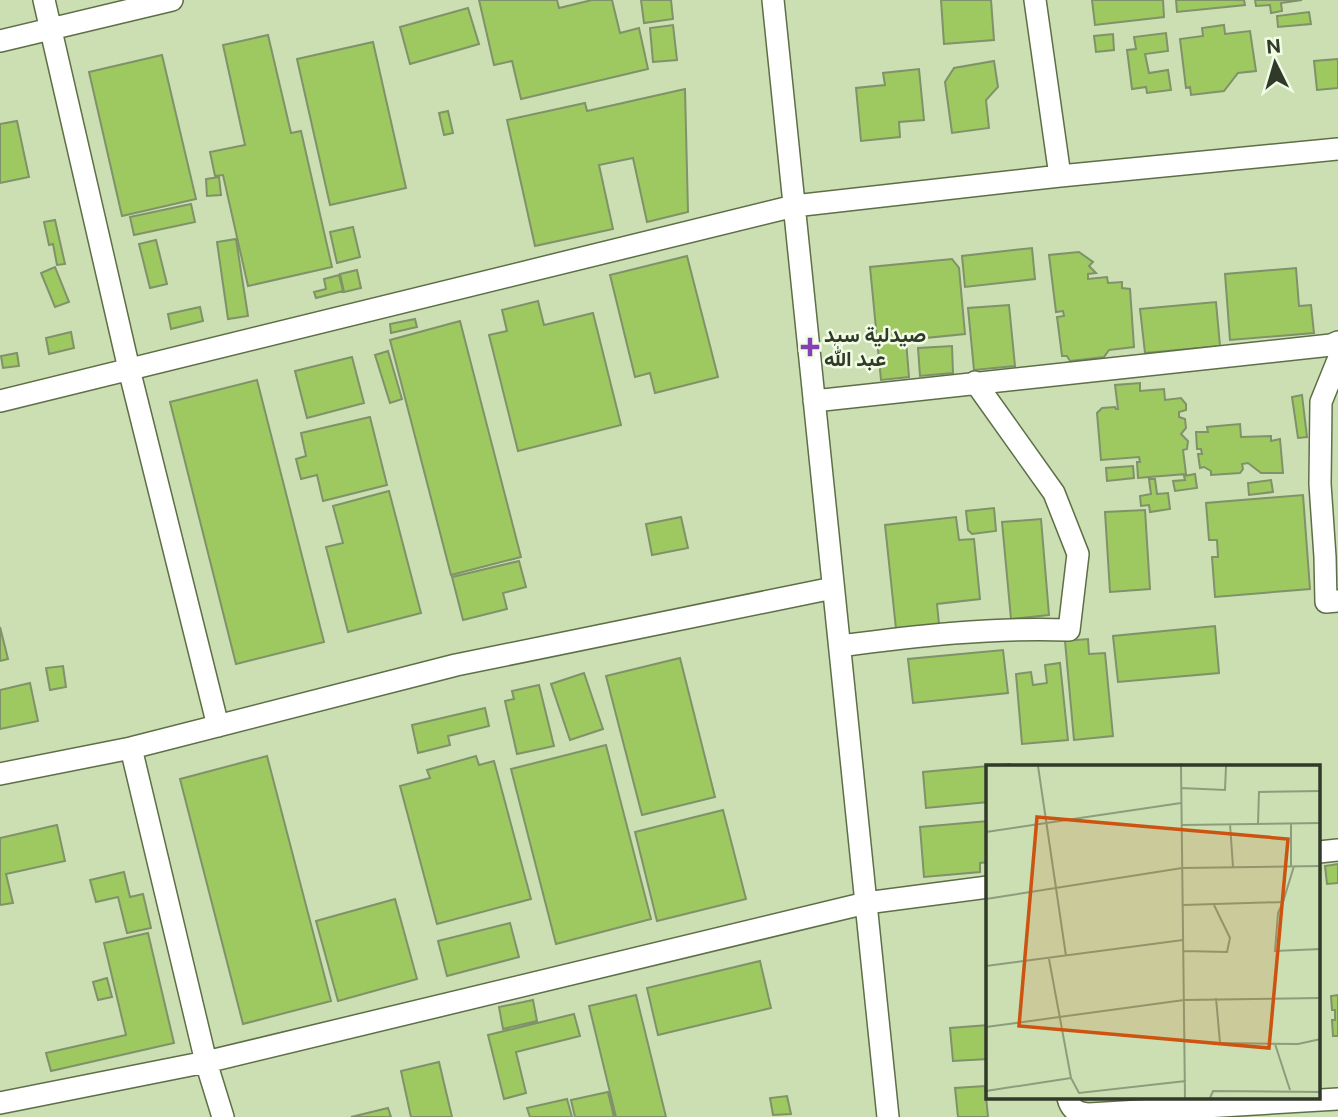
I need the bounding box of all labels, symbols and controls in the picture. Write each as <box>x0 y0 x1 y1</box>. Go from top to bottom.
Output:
north arrow <box>1240 28 1310 98</box>
text: N <box>1265 34 1282 58</box>
place label: صيدلية سيد عبد الله <box>824 322 926 371</box>
marker: صيدلية سيد عبد الله <box>802 339 818 355</box>
inset map <box>986 765 1320 1100</box>

